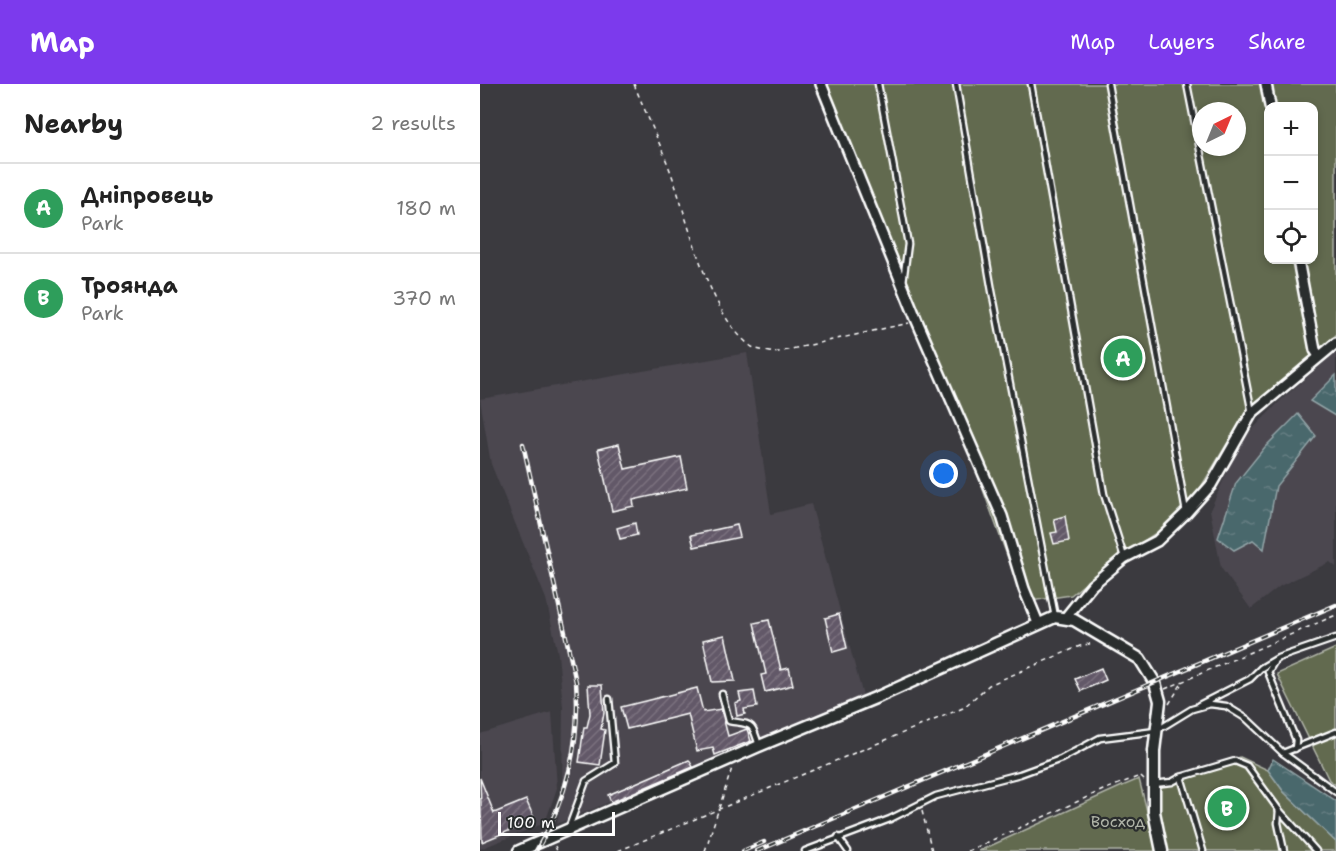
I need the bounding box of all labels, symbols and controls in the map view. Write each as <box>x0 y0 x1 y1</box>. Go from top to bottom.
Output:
text: Map <box>30 23 95 61</box>
text: Map <box>1070 28 1115 56</box>
text: Layers <box>1148 28 1215 56</box>
text: Share <box>1248 28 1306 56</box>
north arrow <box>1192 102 1246 156</box>
map controls <box>1264 102 1318 264</box>
button: + <box>1264 102 1318 156</box>
text: Nearby <box>24 106 123 141</box>
text: 2 results <box>370 110 456 136</box>
button: − <box>1264 156 1318 210</box>
text: Дніпровець <box>81 181 214 210</box>
text: A <box>36 195 51 221</box>
text: 180 m <box>396 195 456 221</box>
text: Park <box>81 210 124 236</box>
button: locate <box>1264 210 1318 264</box>
text: Троянда <box>81 271 178 300</box>
text: B <box>37 285 50 311</box>
text: 370 m <box>392 285 456 311</box>
text: Park <box>81 300 124 326</box>
pin: A <box>1104 336 1142 380</box>
your location <box>929 459 958 488</box>
pin: B <box>1208 786 1246 830</box>
scale bar <box>498 809 615 836</box>
park label: Восход <box>1091 811 1145 832</box>
text: 100 m <box>507 812 555 833</box>

